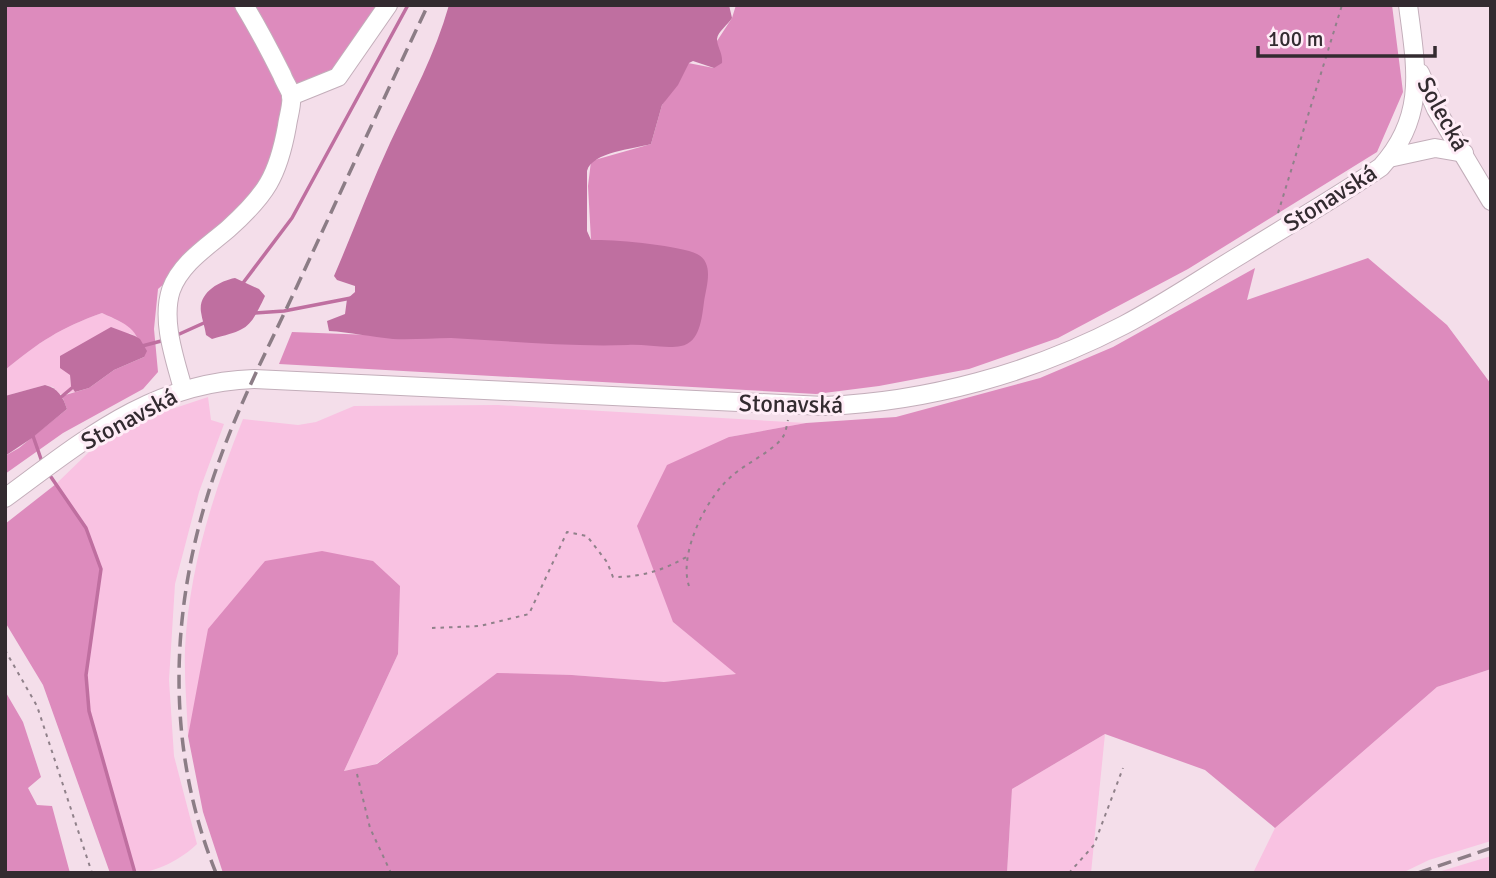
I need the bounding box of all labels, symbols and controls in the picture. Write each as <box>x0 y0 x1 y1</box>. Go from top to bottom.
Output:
scale bar <box>1258 14 1435 58</box>
text: 100 m <box>1268 26 1323 52</box>
street label: Solecká <box>1410 72 1476 156</box>
street label: Stonavská <box>1278 158 1382 238</box>
street label: Stonavská <box>76 381 182 457</box>
street label: Stonavská <box>738 388 844 420</box>

